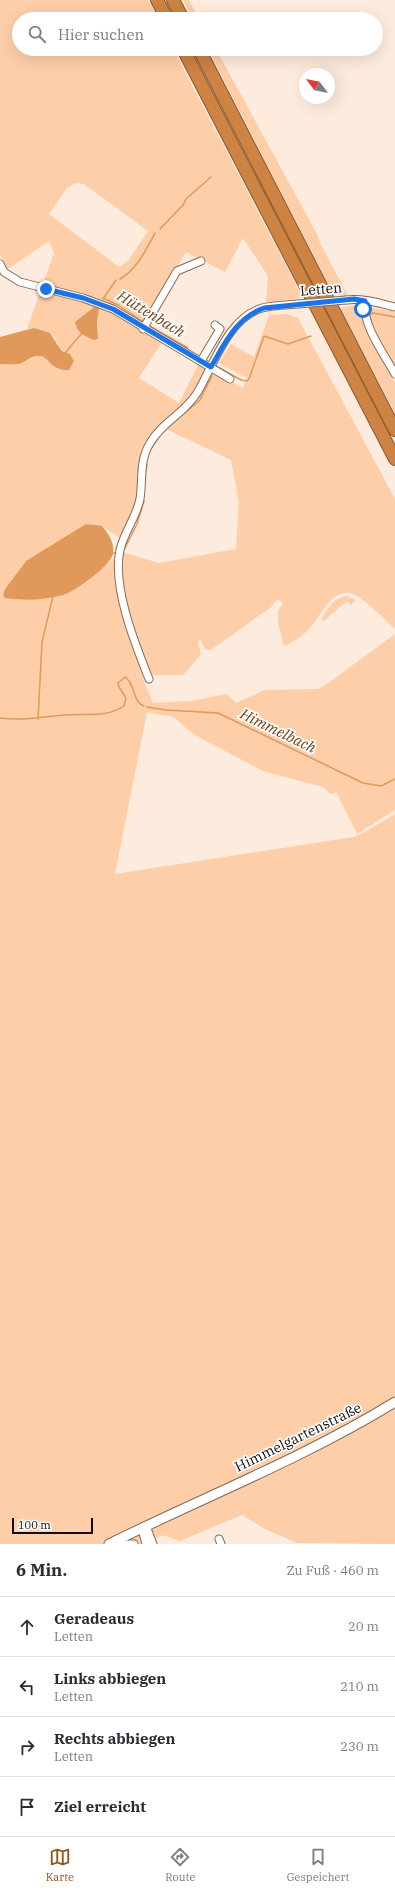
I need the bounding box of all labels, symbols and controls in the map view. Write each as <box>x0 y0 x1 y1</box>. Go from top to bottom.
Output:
search box <box>12 12 383 56</box>
icon: search <box>26 23 48 45</box>
text: Hier suchen <box>58 25 144 44</box>
north arrow <box>299 68 335 104</box>
street label: Letten <box>299 278 343 300</box>
route end <box>37 280 55 298</box>
water label: Hüttenbach <box>113 285 189 342</box>
route start <box>354 300 372 318</box>
water label: Himmelbach <box>236 704 320 757</box>
street label: Himmelgartenstraße <box>232 1398 364 1476</box>
scale bar <box>12 1516 93 1535</box>
text: 100 m <box>18 1518 51 1532</box>
text: 6 Min. <box>16 1559 67 1581</box>
text: Zu Fuß · 460 m <box>286 1562 379 1579</box>
text: Geradeaus <box>54 1609 134 1628</box>
icon: ahead <box>16 1616 38 1638</box>
text: 20 m <box>348 1618 379 1635</box>
text: Letten <box>54 1628 93 1645</box>
text: Links abbiegen <box>54 1669 166 1688</box>
icon: left <box>16 1676 38 1698</box>
text: 210 m <box>340 1678 379 1695</box>
text: Letten <box>54 1688 93 1705</box>
text: Rechts abbiegen <box>54 1729 175 1748</box>
icon: right <box>16 1736 38 1758</box>
text: 230 m <box>340 1738 379 1755</box>
text: Letten <box>54 1748 93 1765</box>
icon: arrive <box>16 1796 38 1818</box>
text: Ziel erreicht <box>54 1797 146 1816</box>
tab: Karte <box>46 1846 74 1884</box>
tab: Route <box>165 1846 195 1884</box>
tab: Gespeichert <box>287 1846 349 1884</box>

